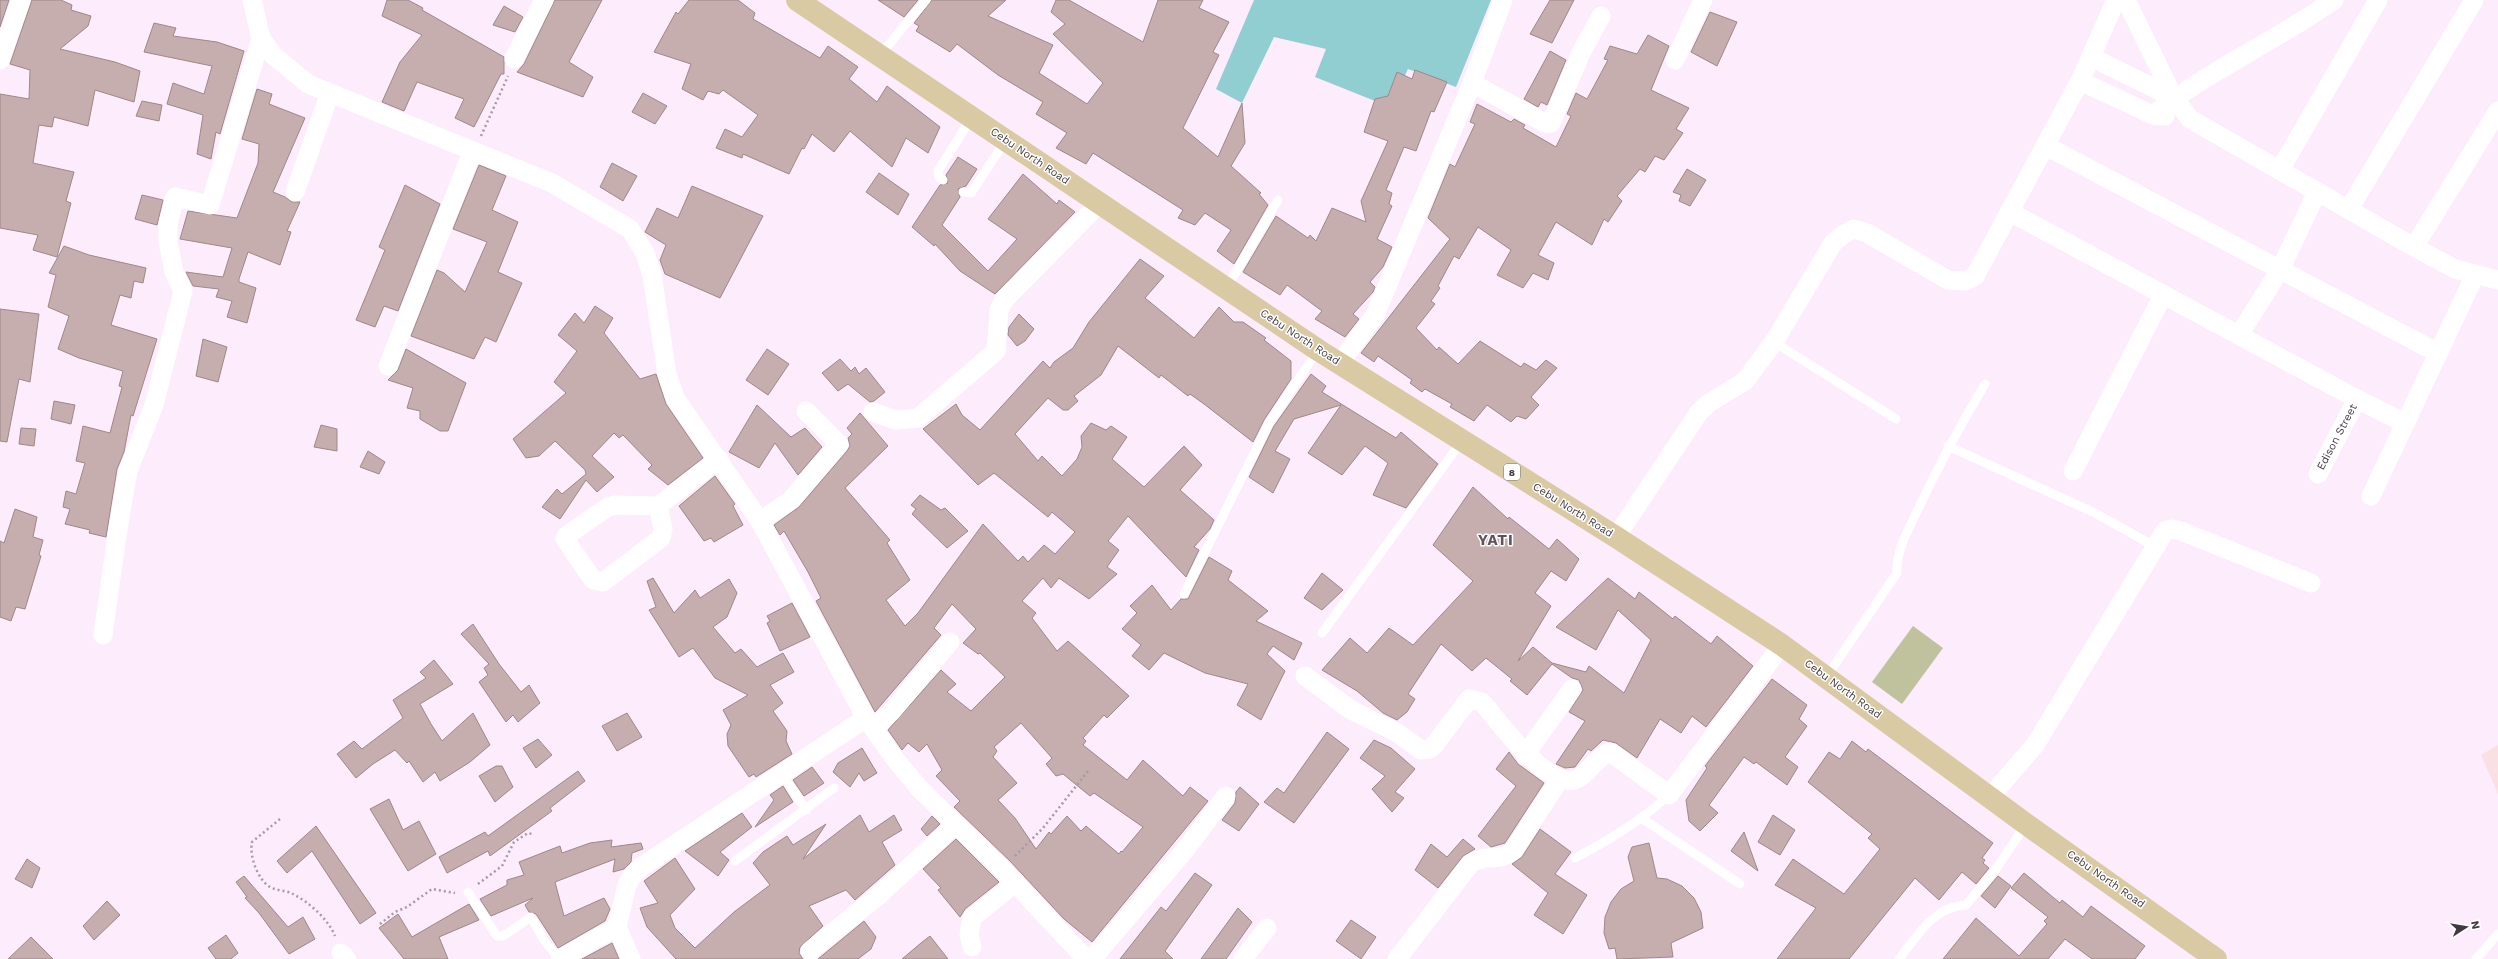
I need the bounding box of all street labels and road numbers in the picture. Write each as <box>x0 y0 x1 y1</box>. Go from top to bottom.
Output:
street label: Cebu North Road <box>988 125 1072 187</box>
street label: Cebu North Road <box>1258 306 1342 368</box>
street label: Edison Street <box>2314 402 2360 472</box>
road number: 8 <box>1504 464 1520 480</box>
street label: Cebu North Road <box>1531 480 1615 540</box>
street label: Cebu North Road <box>1802 657 1884 721</box>
street label: Cebu North Road <box>2065 847 2147 911</box>

